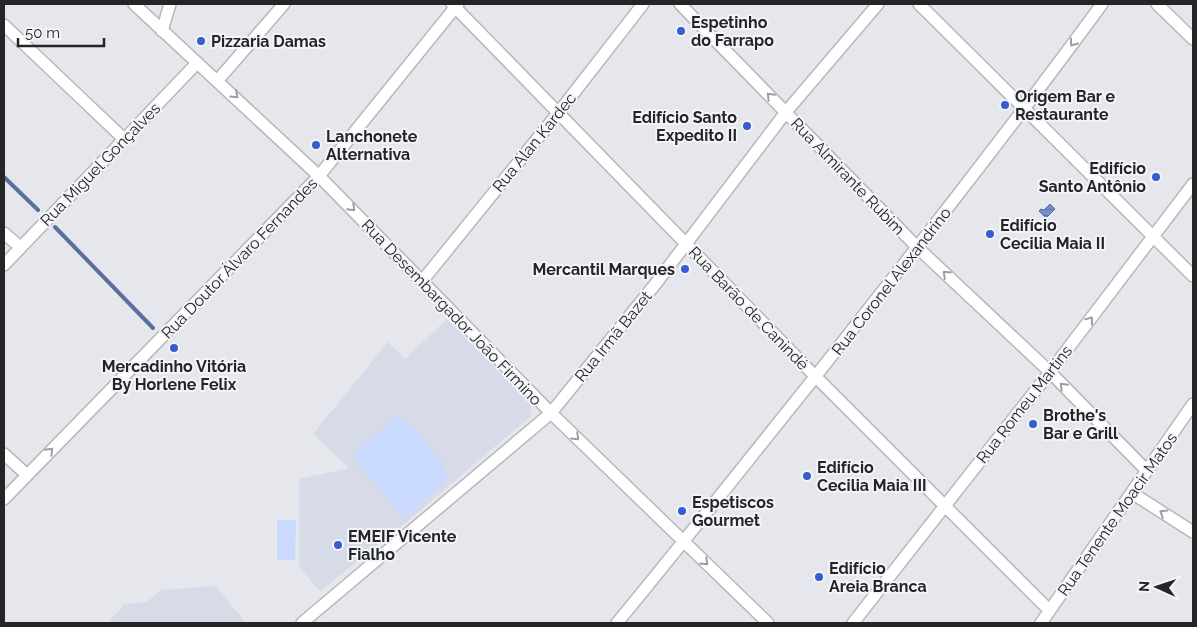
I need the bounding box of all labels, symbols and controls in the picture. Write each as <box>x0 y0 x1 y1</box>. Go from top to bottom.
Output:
place label: Espetinho do Farrapo <box>691 13 774 50</box>
scale bar <box>18 15 104 47</box>
text: 50 m <box>25 24 60 42</box>
marker: Espetinho do Farrapo <box>675 25 687 37</box>
place label: Pizzaria Damas <box>211 32 326 51</box>
marker: Pizzaria Damas <box>195 35 207 47</box>
one-way arrow <box>1070 37 1079 47</box>
place label: Origem Bar e Restaurante <box>1015 87 1116 124</box>
street label: Rua Alan Kardec <box>489 89 580 196</box>
one-way arrow <box>229 90 238 99</box>
one-way arrow <box>767 93 776 102</box>
street label: Rua Miguel Gonçalves <box>37 99 164 230</box>
marker: Origem Bar e Restaurante <box>999 99 1011 111</box>
place label: Edifício Santo Expedito II <box>632 108 737 145</box>
street label: Rua Almirante Rubim <box>787 114 909 239</box>
marker: Edifício Santo Expedito II <box>741 120 753 132</box>
place label: Lanchonete Alternativa <box>326 127 418 164</box>
marker: Lanchonete Alternativa <box>310 139 322 151</box>
place label: Edifício Santo Antônio <box>1039 159 1146 196</box>
marker: Edifício Santo Antônio <box>1150 171 1162 183</box>
street label: Rua Doutor Álvaro Fernandes <box>157 173 321 343</box>
one-way arrow <box>346 203 355 212</box>
street label: Rua Coronel Alexandrino <box>828 204 955 359</box>
street label: Rua Desembargador João Firmino <box>358 215 546 409</box>
place label: Edifício Cecilia Maia II <box>1000 216 1105 253</box>
marker: Edifício Cecilia Maia II <box>984 228 996 240</box>
street label: Rua Barão de Canindé <box>685 243 813 374</box>
place label: Mercantil Marques <box>533 260 675 279</box>
marker: Mercantil Marques <box>679 263 691 275</box>
one-way arrow <box>942 271 951 280</box>
street label: Rua Irmã Bazet <box>571 287 656 386</box>
one-way arrow <box>1084 316 1093 326</box>
street label: Rua Romeu Martins <box>973 341 1076 467</box>
marker: Mercadinho Vitória By Horlene Felix <box>168 342 180 354</box>
place label: Mercadinho Vitória By Horlene Felix <box>102 357 246 394</box>
one-way arrow <box>1060 383 1069 392</box>
place label: Brothe's Bar e Grill <box>1043 406 1119 443</box>
marker: Brothe's Bar e Grill <box>1027 418 1039 430</box>
street label: Rua Tenente Moacir Matos <box>1054 429 1181 600</box>
one-way arrow <box>570 431 579 440</box>
one-way arrow <box>44 448 53 457</box>
place label: Edifício Cecilia Maia III <box>817 458 927 495</box>
marker: Edifício Cecilia Maia III <box>801 470 813 482</box>
place label: Espetiscos Gourmet <box>692 493 774 530</box>
marker: Espetiscos Gourmet <box>676 505 688 517</box>
one-way arrow <box>1159 509 1168 519</box>
place label: EMEIF Vicente Fialho <box>348 527 457 564</box>
marker: EMEIF Vicente Fialho <box>332 539 344 551</box>
one-way arrow <box>699 556 708 565</box>
place label: Edifício Areia Branca <box>829 559 927 596</box>
north arrow <box>1132 562 1182 612</box>
marker: Edifício Areia Branca <box>813 571 825 583</box>
text: N <box>1136 581 1152 592</box>

